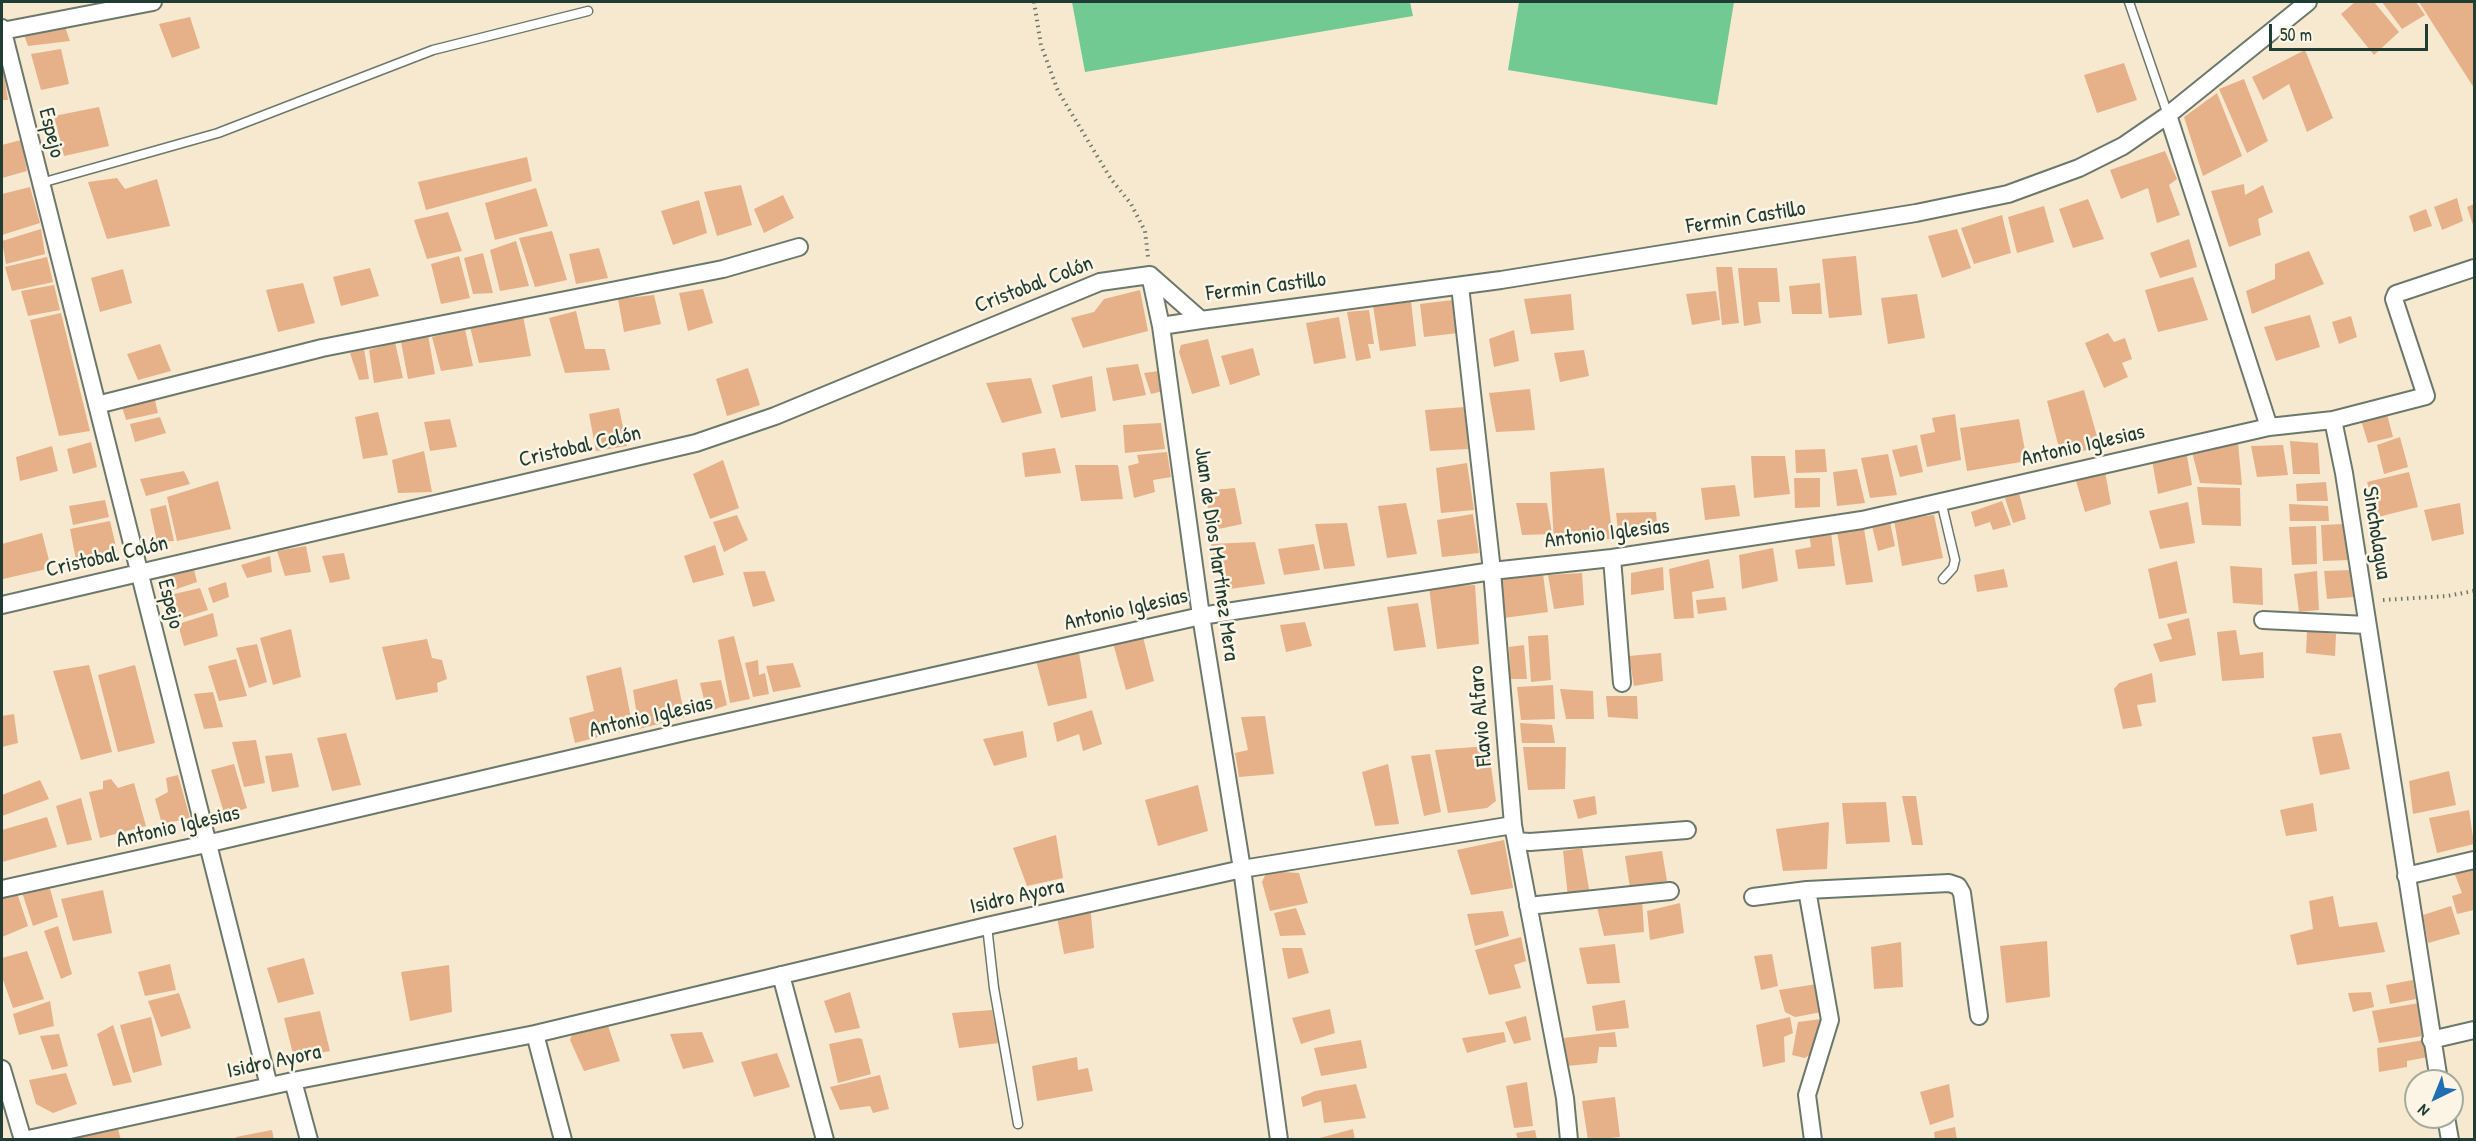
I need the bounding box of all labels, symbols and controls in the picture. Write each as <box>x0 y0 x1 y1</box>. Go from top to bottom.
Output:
scale bar <box>2272 12 2431 50</box>
text: 50 m <box>2280 22 2312 47</box>
street label: Espejo <box>32 105 70 161</box>
street label: Fermin Castillo <box>1684 196 1808 240</box>
street label: Cristobal Colón <box>971 250 1097 320</box>
street label: Fermin Castillo <box>1205 267 1327 307</box>
street label: Antonio Iglesias <box>2019 419 2147 473</box>
street label: Cristobal Colón <box>516 420 644 474</box>
street label: Juan de Dios Martínez Mera <box>1188 445 1244 663</box>
street label: Sincholagua <box>2356 485 2396 581</box>
street label: Antonio Iglesias <box>1543 513 1671 555</box>
street label: Cristobal Colón <box>43 530 171 584</box>
street label: Espejo <box>151 576 189 632</box>
street label: Antonio Iglesias <box>1062 583 1190 637</box>
street label: Flavio Alfaro <box>1463 665 1499 767</box>
street label: Antonio Iglesias <box>587 690 715 744</box>
street label: Antonio Iglesias <box>114 800 242 854</box>
street label: Isidro Ayora <box>967 873 1067 921</box>
street label: Isidro Ayora <box>225 1039 323 1085</box>
north arrow <box>2404 1069 2464 1129</box>
text: N <box>2412 1100 2434 1122</box>

